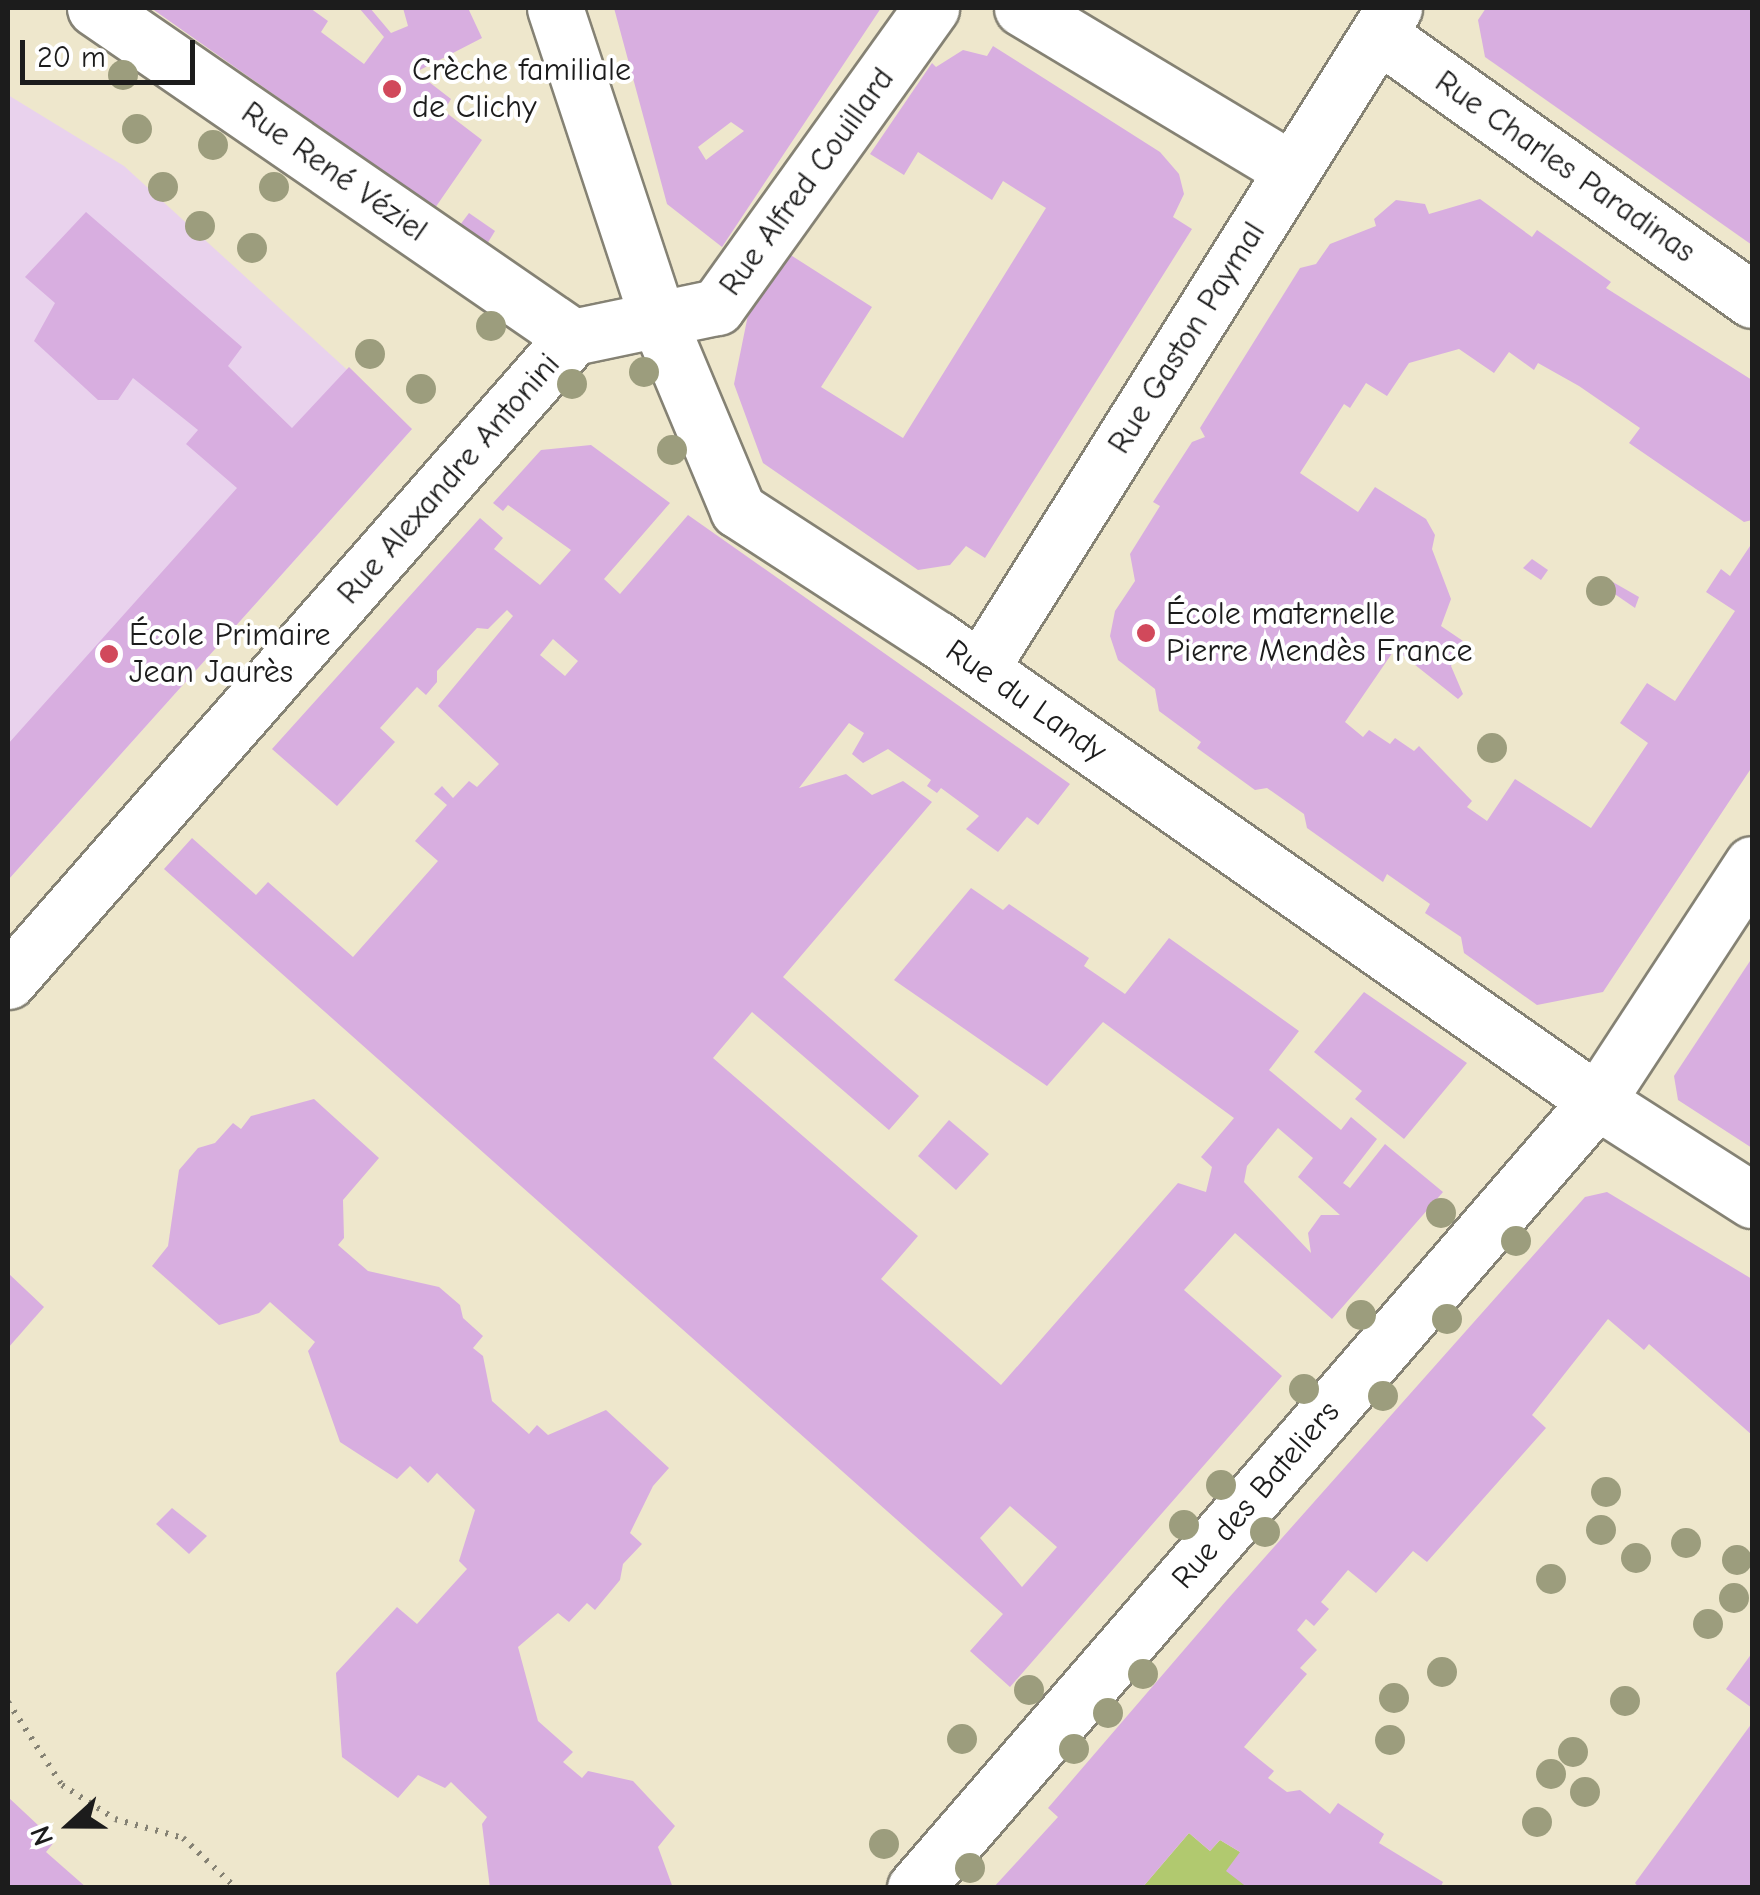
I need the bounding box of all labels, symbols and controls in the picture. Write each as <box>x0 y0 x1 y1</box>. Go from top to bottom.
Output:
scale bar <box>25 20 200 82</box>
text: 20 m <box>37 40 106 75</box>
place label: Crèche familiale de Clichy <box>412 52 631 127</box>
street label: Rue Alfred Couillard <box>712 61 902 303</box>
street label: Rue Charles Paradinas <box>1428 63 1702 271</box>
marker: Crèche familiale de Clichy <box>381 78 403 100</box>
street label: Rue René Véziel <box>234 94 434 250</box>
street label: Rue Gaston Paymal <box>1100 215 1274 461</box>
street label: Rue Alexandre Antonini <box>330 346 568 612</box>
place label: École maternelle Pierre Mendès France <box>1166 596 1472 671</box>
place label: École Primaire Jean Jaurès <box>129 617 331 692</box>
marker: École maternelle Pierre Mendès France <box>1135 622 1157 644</box>
street label: Rue du Landy <box>938 632 1114 770</box>
marker: École Primaire Jean Jaurès <box>98 643 120 665</box>
street label: Rue des Bateliers <box>1164 1393 1348 1597</box>
north arrow <box>20 1775 120 1875</box>
text: N <box>24 1821 60 1850</box>

